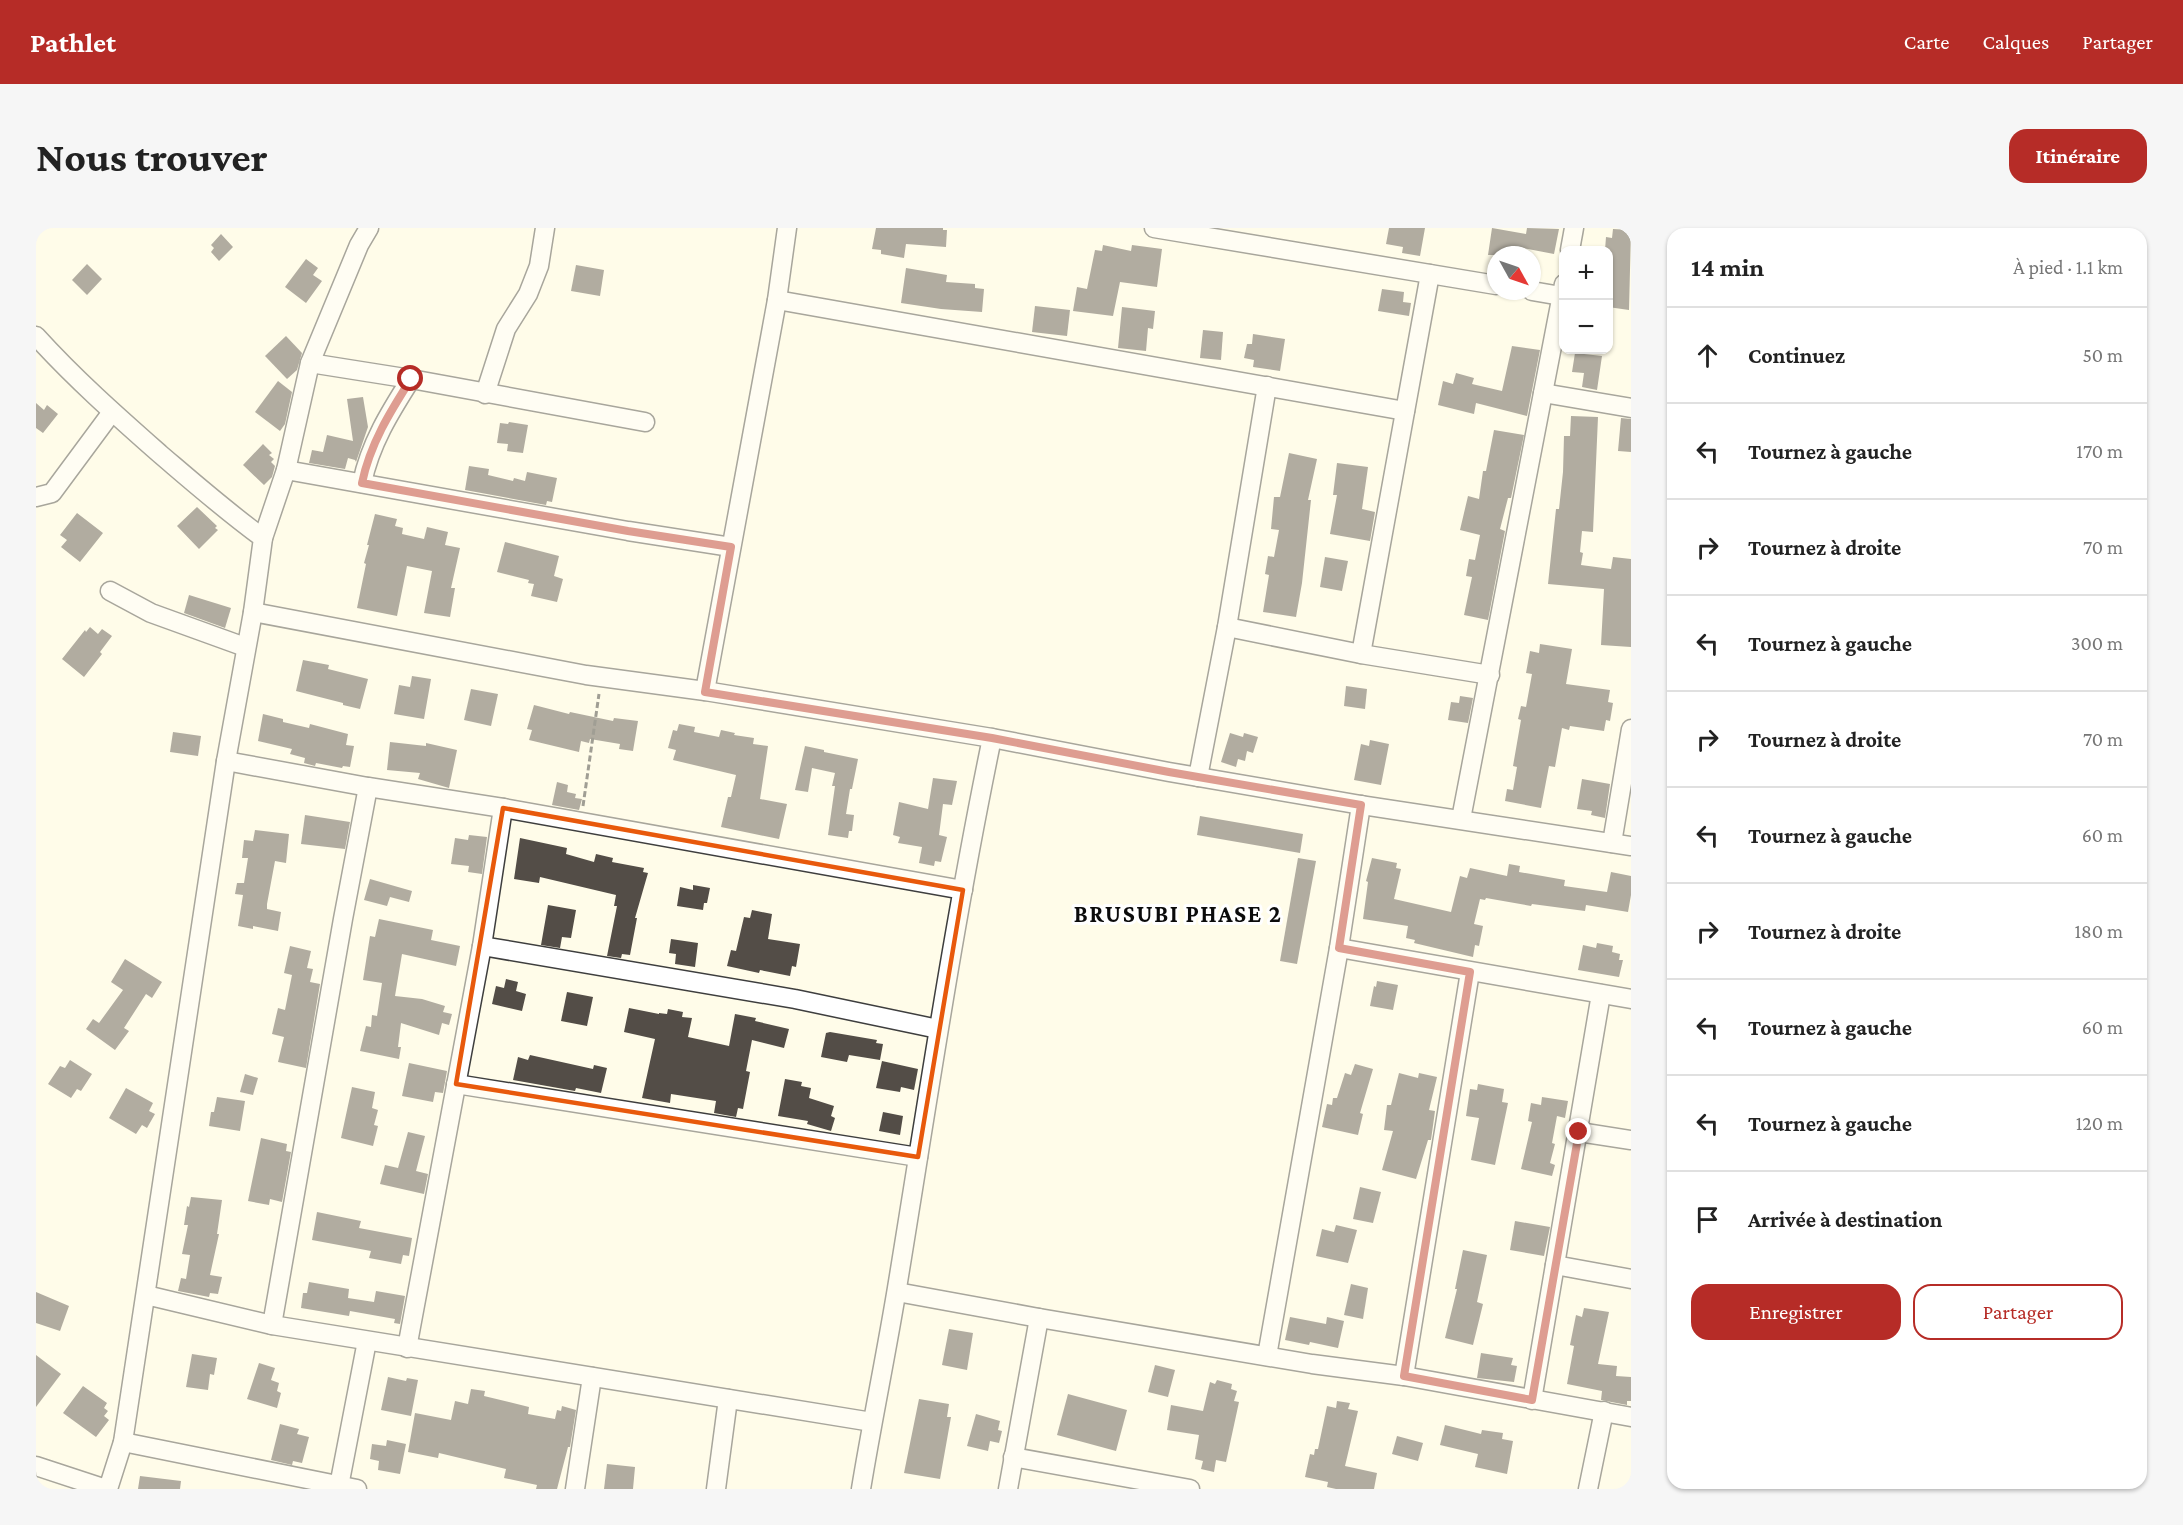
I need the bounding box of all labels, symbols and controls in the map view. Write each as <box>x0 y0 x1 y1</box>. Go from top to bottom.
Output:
text: Pathlet <box>30 27 116 58</box>
text: Carte <box>1904 30 1949 54</box>
text: Calques <box>1982 30 2049 54</box>
text: Partager <box>2082 30 2153 54</box>
button: Itinéraire <box>2009 129 2147 183</box>
text: Nous trouver <box>36 133 268 180</box>
north arrow <box>1487 246 1541 300</box>
map controls <box>1559 246 1613 354</box>
button: + <box>1559 246 1613 300</box>
text: 14 min <box>1691 253 1764 282</box>
text: À pied · 1.1 km <box>2013 256 2123 278</box>
button: − <box>1559 300 1613 354</box>
icon: ahead <box>1691 339 1724 372</box>
text: Continuez <box>1748 343 1845 368</box>
text: 50 m <box>2082 344 2123 366</box>
route start <box>397 365 423 391</box>
icon: left <box>1691 435 1724 468</box>
text: Tournez à gauche <box>1748 439 1912 464</box>
text: 170 m <box>2076 440 2123 462</box>
icon: right <box>1691 531 1724 564</box>
text: Tournez à droite <box>1748 535 1901 560</box>
text: 70 m <box>2083 536 2123 558</box>
icon: left <box>1691 627 1724 660</box>
text: Tournez à gauche <box>1748 631 1912 656</box>
text: 300 m <box>2071 632 2123 654</box>
icon: right <box>1691 723 1724 756</box>
text: Tournez à droite <box>1748 727 1901 752</box>
text: 70 m <box>2083 728 2123 750</box>
icon: left <box>1691 819 1724 852</box>
text: Tournez à gauche <box>1748 823 1912 848</box>
text: 60 m <box>2082 824 2123 846</box>
district label: BRUSUBI PHASE 2 <box>1074 900 1282 927</box>
icon: right <box>1691 915 1724 948</box>
text: Tournez à droite <box>1748 919 1901 944</box>
text: 180 m <box>2074 920 2123 942</box>
icon: left <box>1691 1011 1724 1044</box>
text: Tournez à gauche <box>1748 1015 1912 1040</box>
text: 60 m <box>2082 1016 2123 1038</box>
icon: left <box>1691 1107 1724 1140</box>
text: Tournez à gauche <box>1748 1111 1912 1136</box>
text: 120 m <box>2076 1112 2123 1134</box>
route end <box>1565 1118 1591 1144</box>
icon: arrive <box>1691 1203 1724 1236</box>
text: Arrivée à destination <box>1748 1207 1942 1232</box>
button: Enregistrer <box>1691 1284 1901 1340</box>
button: Partager <box>1913 1284 2123 1340</box>

